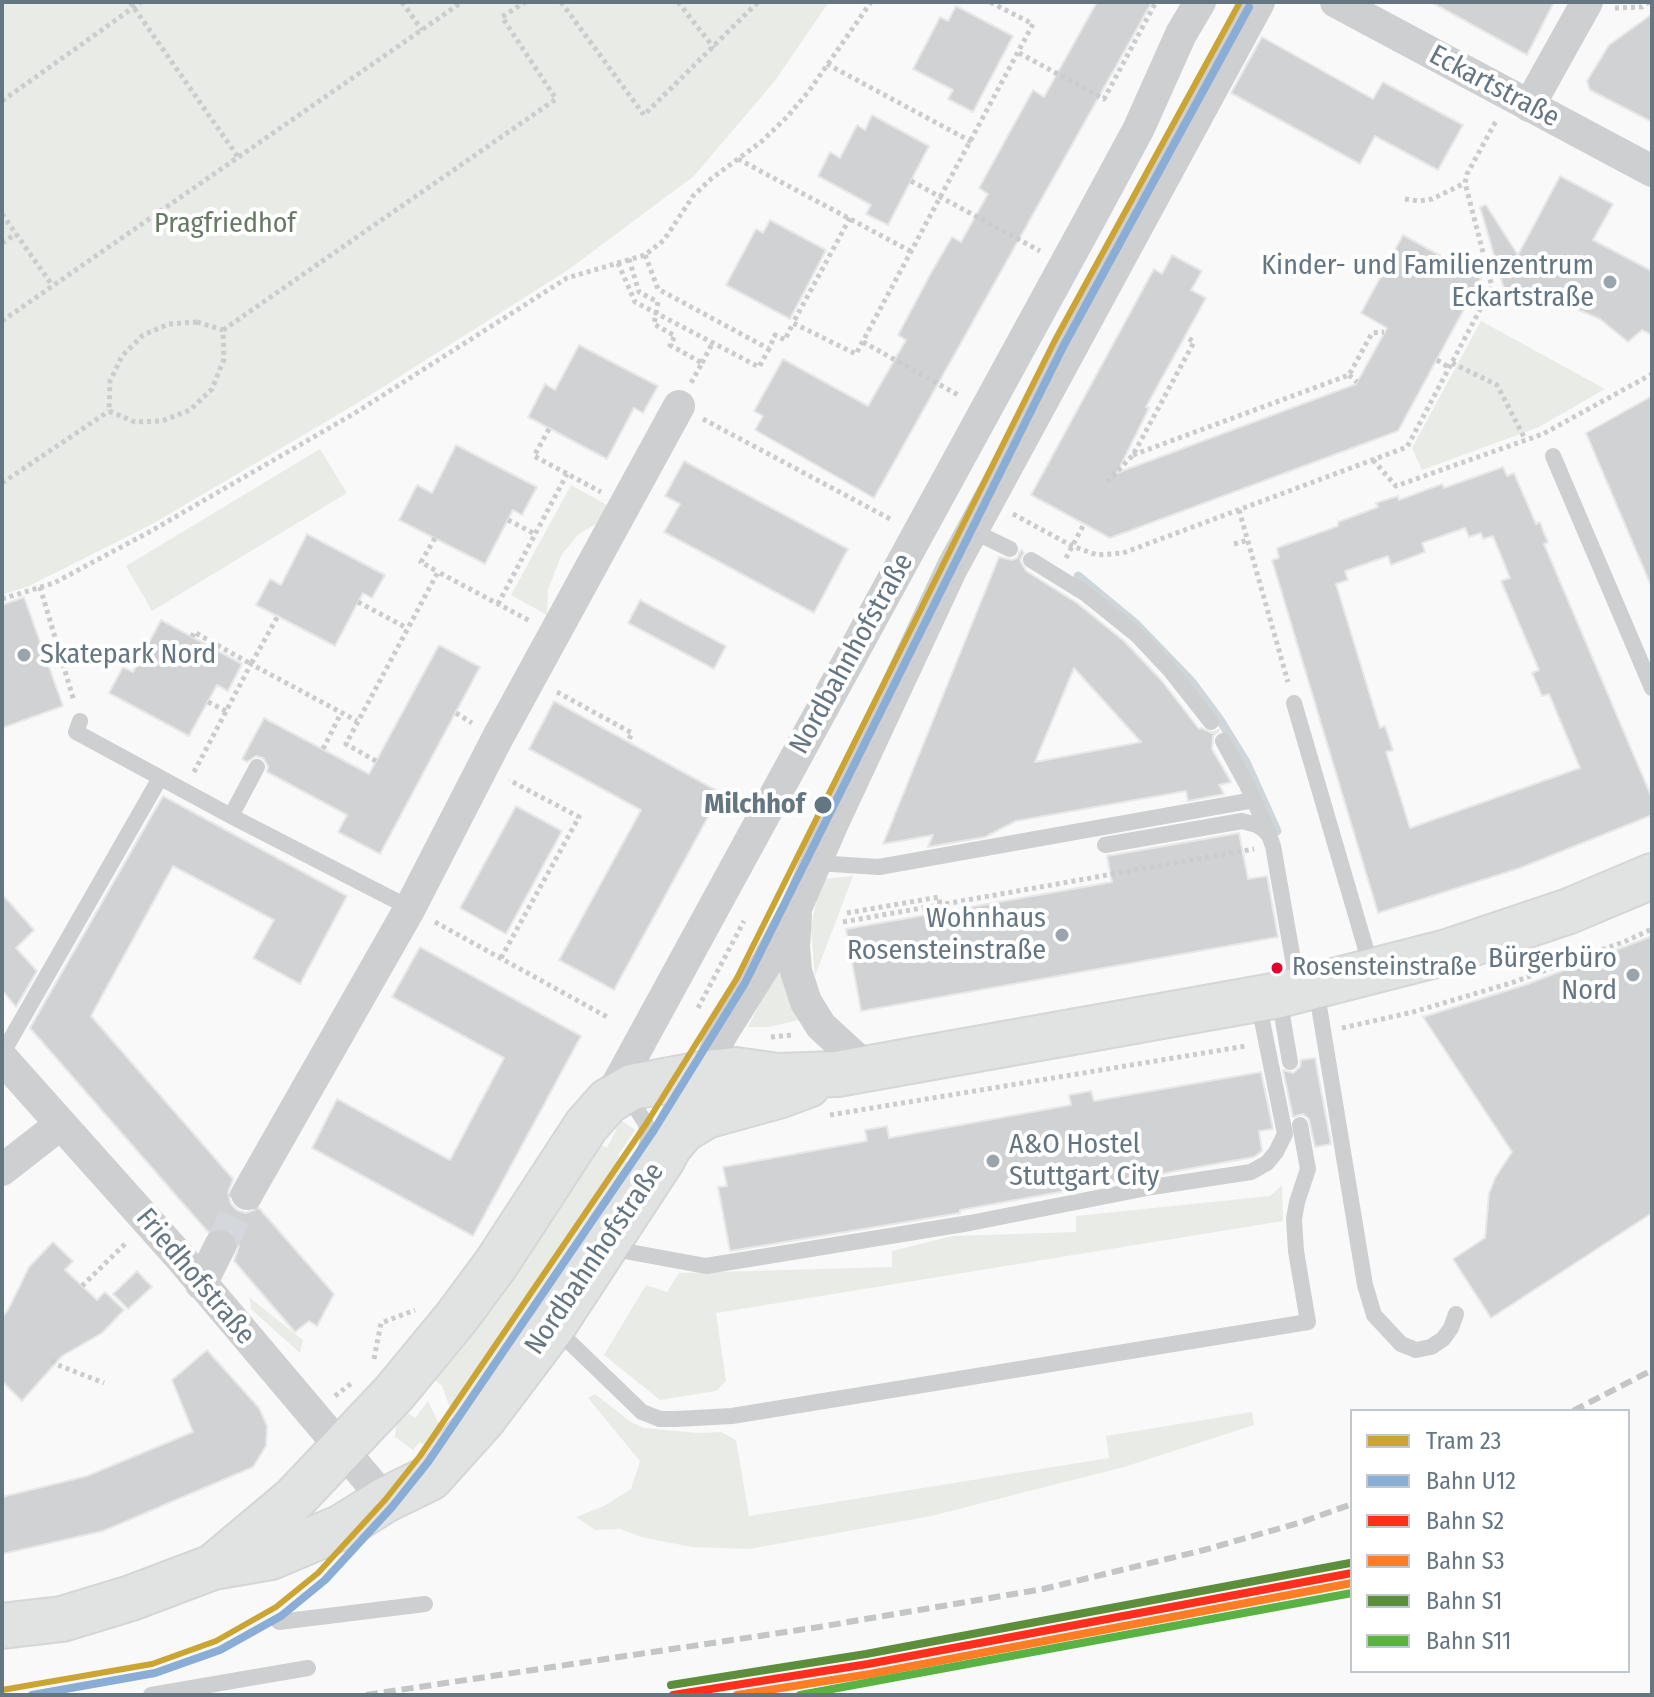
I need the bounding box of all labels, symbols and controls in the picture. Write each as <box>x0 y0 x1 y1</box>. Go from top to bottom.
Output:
street label: Eckartstraße <box>1423 39 1565 135</box>
park label: Pragfriedhof <box>154 207 296 241</box>
place label: Kinder- und Familienzentrum Eckartstraße <box>1261 249 1594 315</box>
marker: Kinder- und Familienzentrum Eckartstraße <box>1601 273 1619 291</box>
street label: Nordbahnhofstraße <box>783 548 921 760</box>
place label: Skatepark Nord <box>40 638 216 672</box>
marker: Skatepark Nord <box>15 646 33 664</box>
place label: Milchhof <box>704 788 805 822</box>
marker: Milchhof <box>812 794 834 816</box>
place label: Wohnhaus Rosensteinstraße <box>847 902 1046 968</box>
marker: Wohnhaus Rosensteinstraße <box>1053 926 1071 944</box>
place label: Bürgerbüro Nord <box>1488 942 1617 1008</box>
place label: Rosensteinstraße <box>1292 952 1477 984</box>
marker: Rosensteinstraße <box>1269 960 1285 976</box>
marker: Bürgerbüro Nord <box>1624 966 1642 984</box>
place label: A&O Hostel Stuttgart City <box>1009 1128 1159 1194</box>
marker: A&O Hostel Stuttgart City <box>984 1152 1002 1170</box>
street label: Nordbahnhofstraße <box>518 1157 672 1361</box>
street label: Friedhofstraße <box>128 1202 262 1352</box>
legend <box>1350 1409 1630 1673</box>
text: Tram 23 <box>1426 1427 1501 1455</box>
text: Bahn U12 <box>1426 1467 1516 1495</box>
text: Bahn S2 <box>1426 1507 1504 1535</box>
text: Bahn S3 <box>1426 1547 1505 1575</box>
text: Bahn S1 <box>1426 1587 1502 1615</box>
text: Bahn S11 <box>1426 1627 1511 1655</box>

